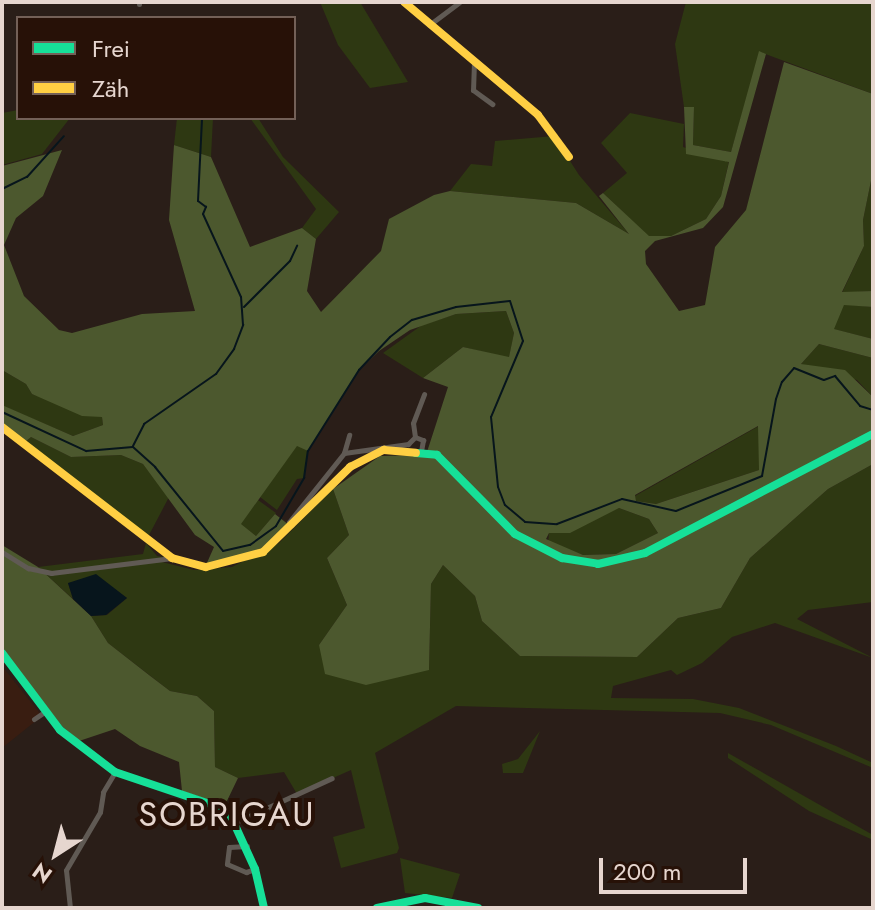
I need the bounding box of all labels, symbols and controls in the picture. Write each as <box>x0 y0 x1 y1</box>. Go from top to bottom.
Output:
legend <box>16 16 296 120</box>
text: Frei <box>92 31 130 66</box>
text: Zäh <box>92 71 129 106</box>
district label: SOBRIGAU <box>139 795 315 835</box>
north arrow <box>16 814 96 894</box>
scale bar <box>603 842 751 892</box>
text: 200 m <box>613 854 681 889</box>
text: N <box>25 855 58 891</box>

